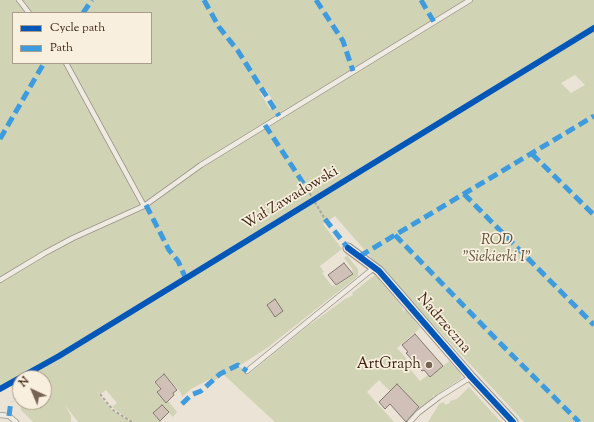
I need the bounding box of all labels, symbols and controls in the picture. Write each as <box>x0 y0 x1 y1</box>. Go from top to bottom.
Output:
legend <box>12 12 152 64</box>
text: Cycle path <box>50 19 105 37</box>
text: Path <box>50 39 73 57</box>
street label: Wał Zawadowski <box>240 163 342 235</box>
park label: ROD "Siekierki I" <box>463 232 531 267</box>
street label: Nadrzeczna <box>412 290 474 358</box>
place label: ArtGraph <box>357 356 421 374</box>
marker: ArtGraph <box>424 360 434 370</box>
north arrow <box>12 370 52 410</box>
text: N <box>16 373 33 391</box>

